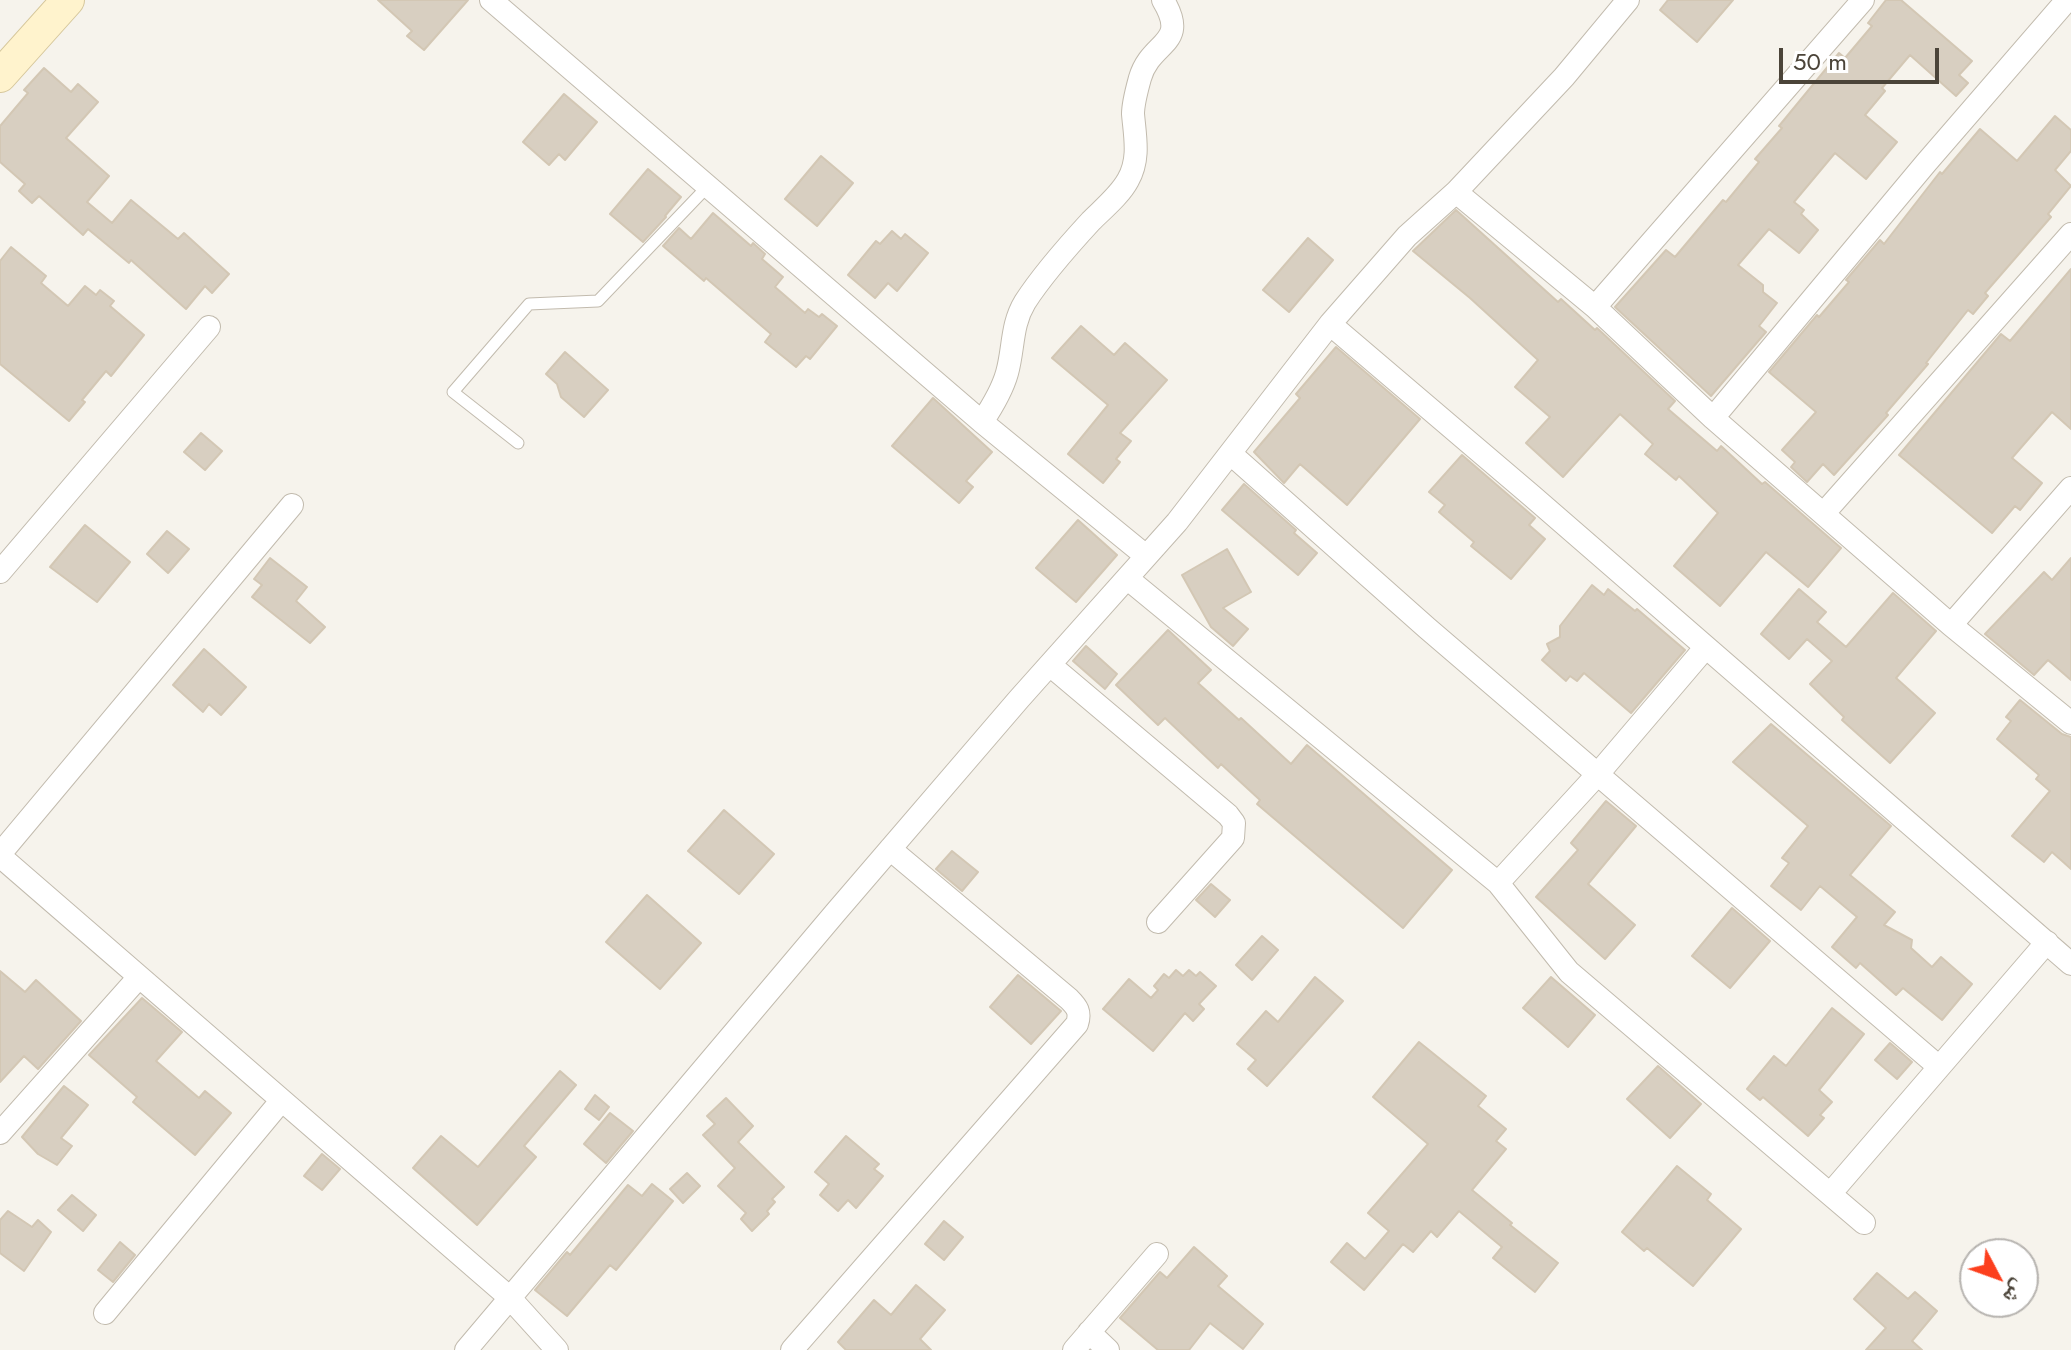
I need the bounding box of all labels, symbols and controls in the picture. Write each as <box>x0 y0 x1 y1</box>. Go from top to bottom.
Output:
scale bar <box>1783 32 1943 82</box>
text: 50 m <box>1793 44 1847 79</box>
north arrow <box>1959 1238 2039 1318</box>
text: ش <box>1996 1273 2035 1312</box>

